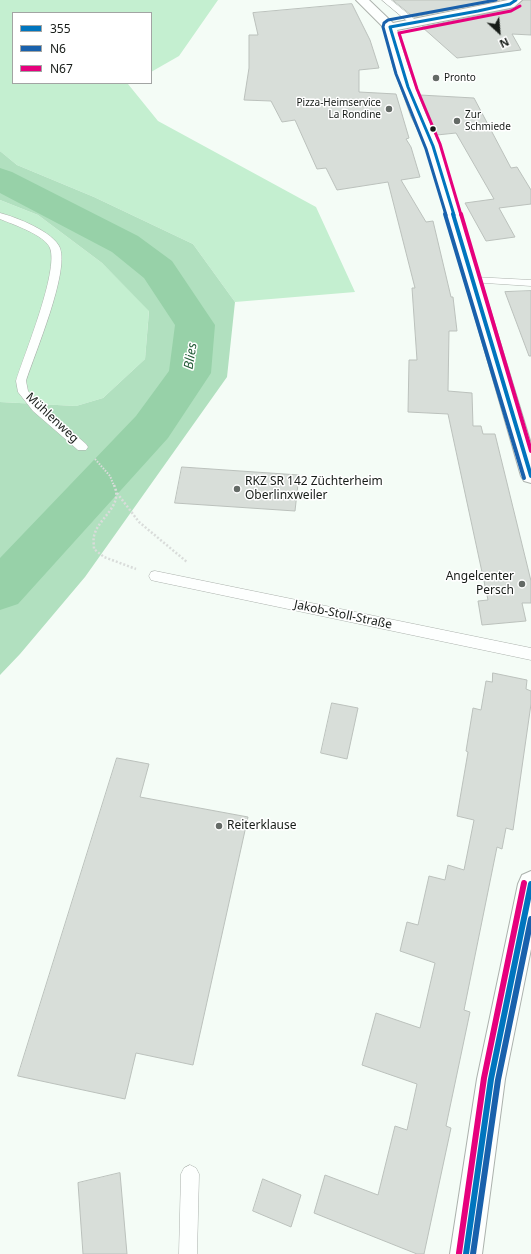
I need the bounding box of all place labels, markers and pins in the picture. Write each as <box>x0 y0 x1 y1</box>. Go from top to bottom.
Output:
place label: Pronto <box>444 72 476 84</box>
marker: Pronto <box>431 73 441 83</box>
place label: Pizza-Heimservice La Rondine <box>297 97 381 120</box>
marker: Pizza-Heimservice La Rondine <box>384 104 394 114</box>
place label: Zur Schmiede <box>465 109 511 132</box>
marker: Zur Schmiede <box>452 116 462 126</box>
unlabelled marker <box>428 124 438 134</box>
place label: RKZ SR 142 Züchterheim Oberlinxweiler <box>245 475 383 503</box>
marker: RKZ SR 142 Züchterheim Oberlinxweiler <box>232 484 242 494</box>
place label: Angelcenter Persch <box>446 570 514 598</box>
marker: Angelcenter Persch <box>517 579 527 589</box>
place label: Reiterklause <box>227 819 297 833</box>
marker: Reiterklause <box>214 821 224 831</box>

